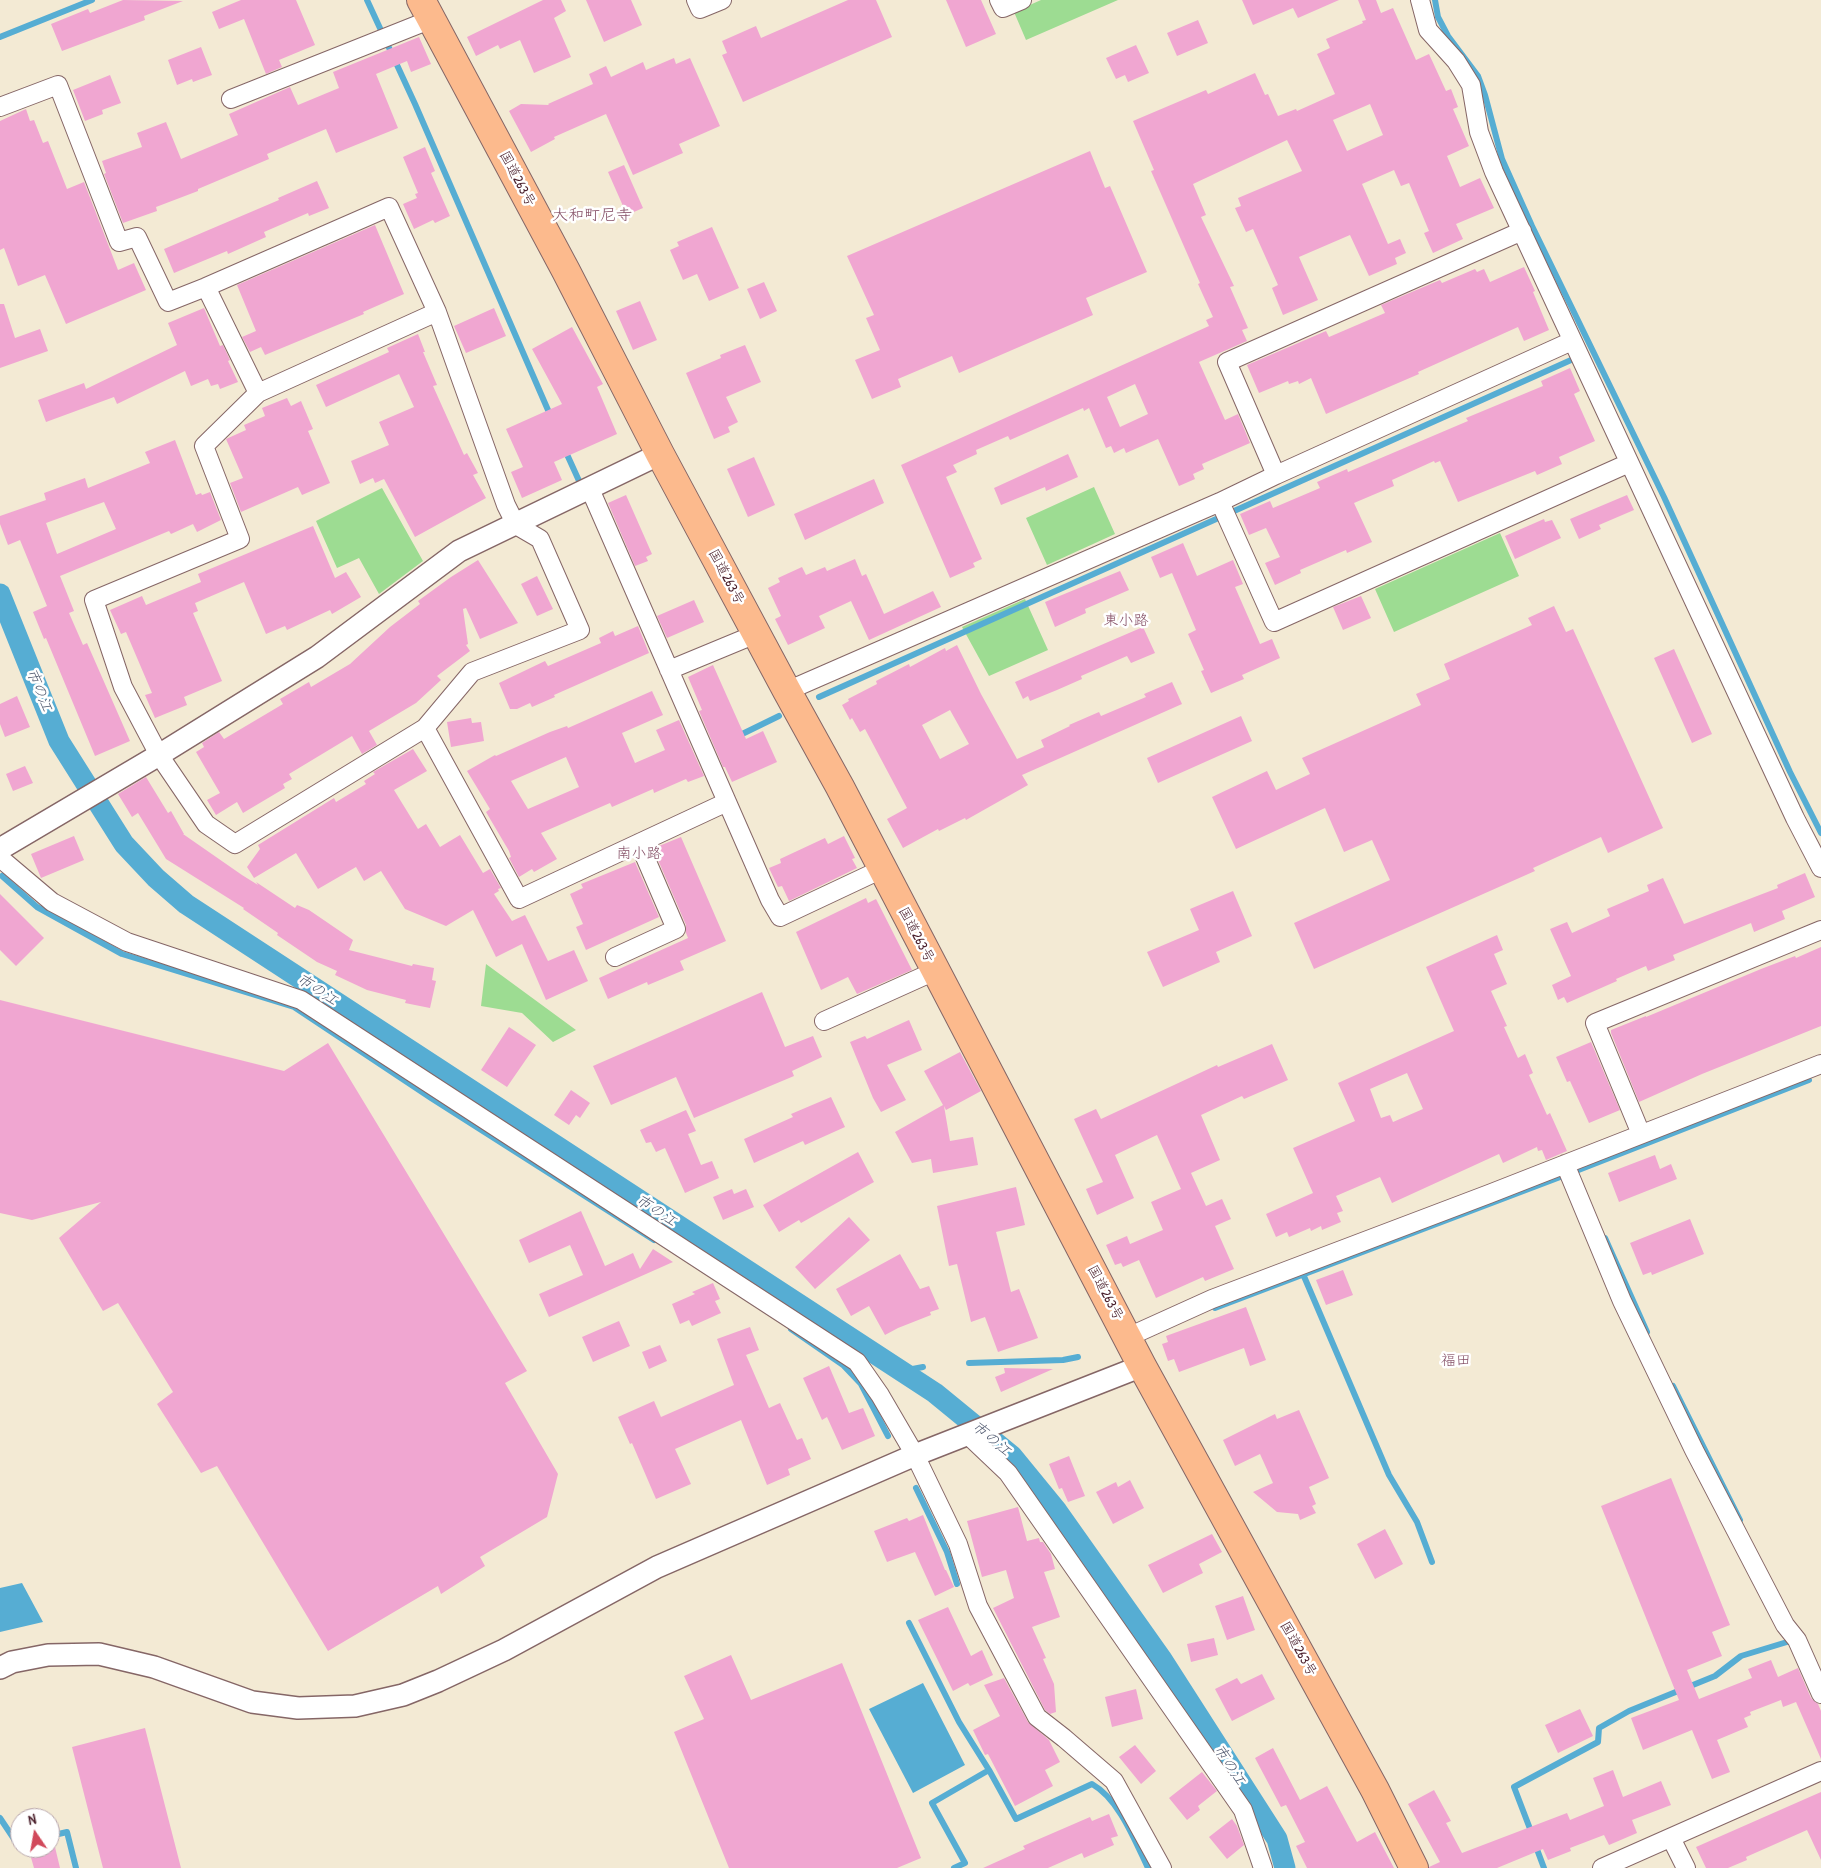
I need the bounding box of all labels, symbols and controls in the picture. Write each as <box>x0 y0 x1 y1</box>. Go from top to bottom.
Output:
street label: 国道263号 <box>495 148 539 210</box>
district label: 大和町尼寺 <box>552 206 632 226</box>
street label: 国道263号 <box>704 546 748 608</box>
district label: 東小路 <box>1104 612 1148 630</box>
water label: 市の江 <box>22 666 56 714</box>
district label: 南小路 <box>617 845 661 863</box>
street label: 国道263号 <box>894 904 938 966</box>
water label: 市の江 <box>293 970 341 1010</box>
water label: 市の江 <box>632 1191 680 1231</box>
street label: 国道263号 <box>1083 1262 1127 1324</box>
district label: 福田 <box>1441 1352 1471 1370</box>
water label: 市の江 <box>968 1418 1014 1460</box>
street label: 国道263号 <box>1276 1619 1320 1679</box>
water label: 市の江 <box>1209 1741 1249 1789</box>
north arrow <box>10 1808 60 1858</box>
text: N <box>26 1809 38 1829</box>

